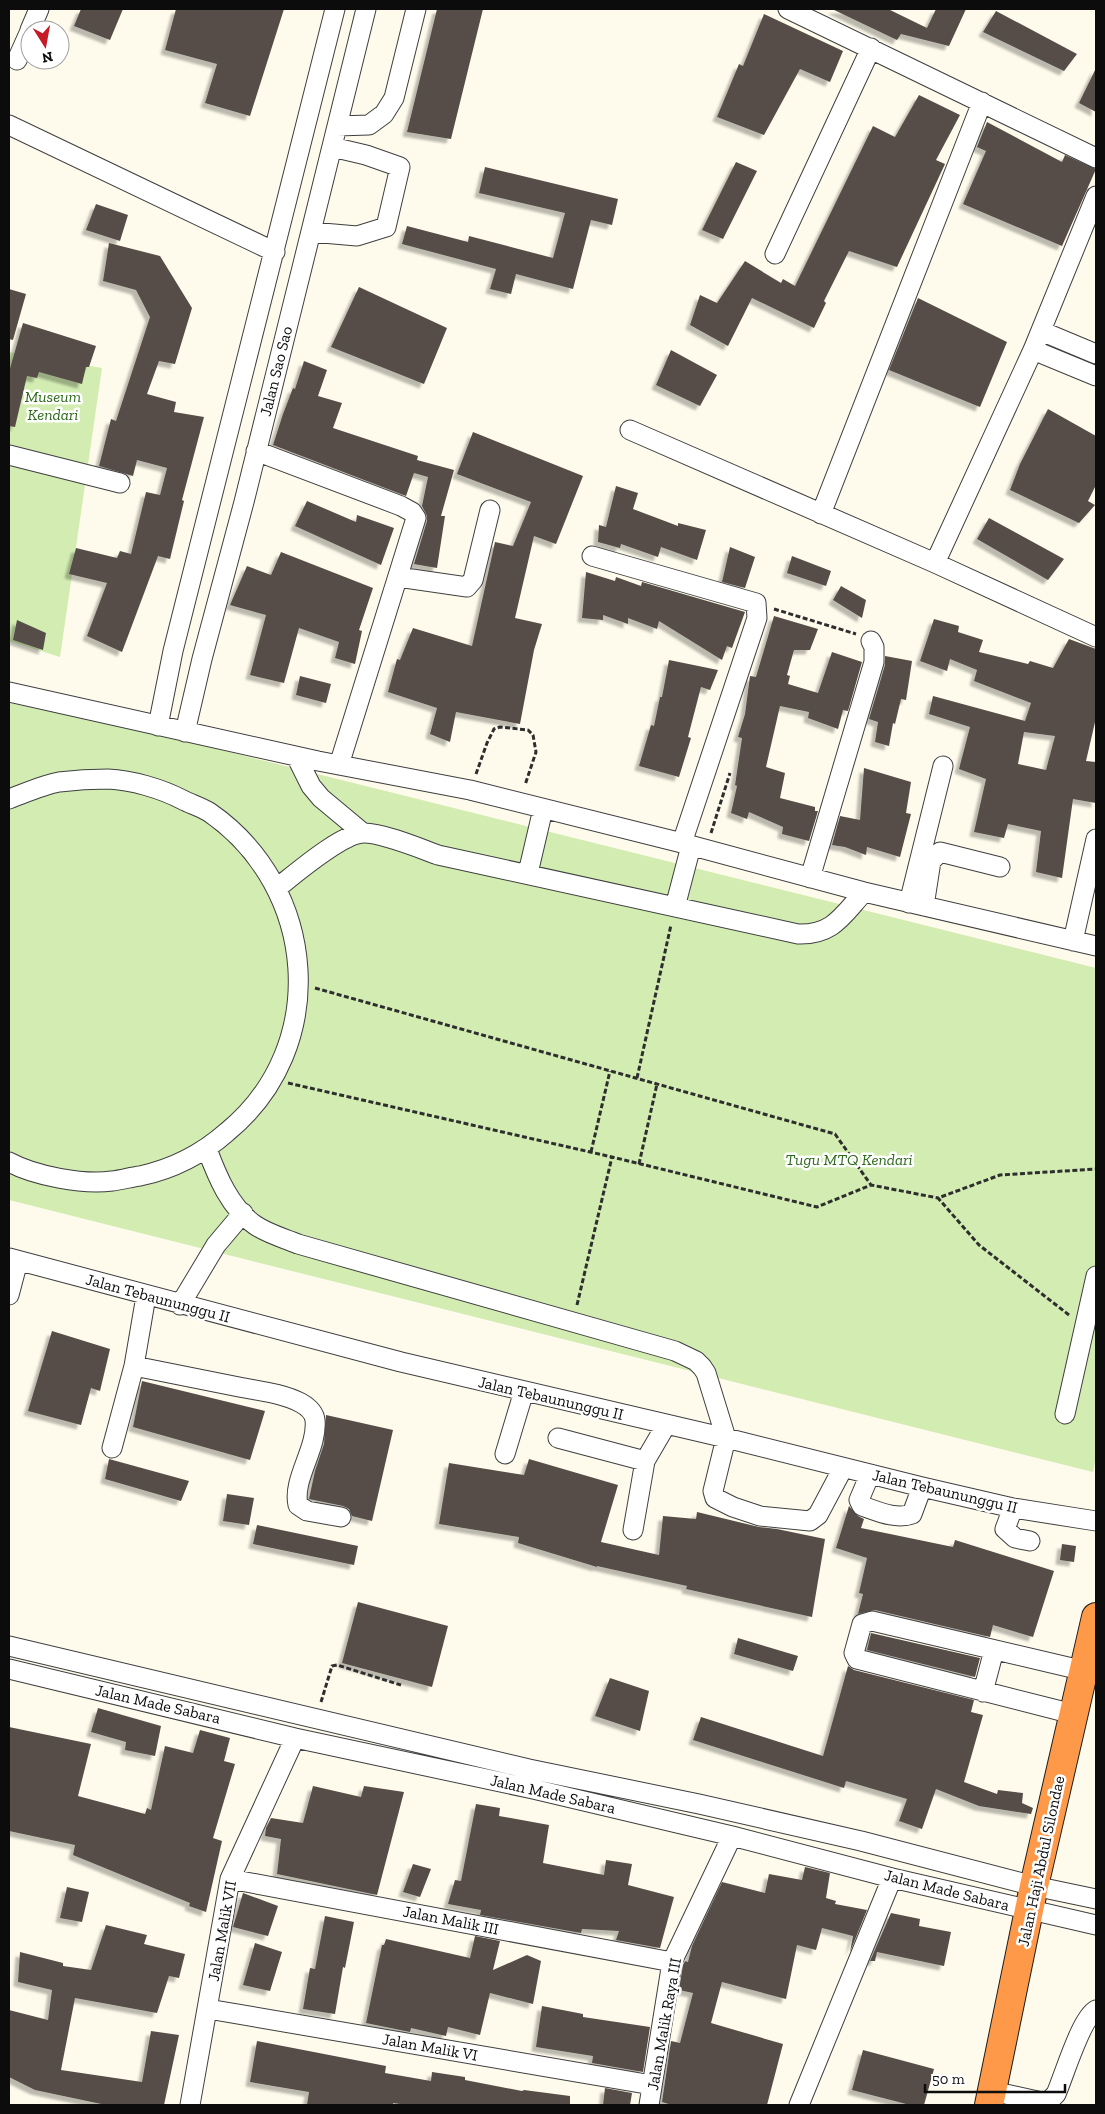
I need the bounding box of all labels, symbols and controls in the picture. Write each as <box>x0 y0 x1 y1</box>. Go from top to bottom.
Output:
north arrow <box>20 20 70 70</box>
text: N <box>40 48 54 67</box>
street label: Jalan Sao Sao <box>256 324 296 418</box>
park label: Museum Kendari <box>25 387 82 424</box>
park label: Tugu MTQ Kendari <box>785 1150 913 1169</box>
street label: Jalan Tebaununggu II <box>84 1270 232 1326</box>
street label: Jalan Tebaununggu II <box>477 1372 625 1424</box>
street label: Jalan Tebaununggu II <box>871 1465 1019 1517</box>
street label: Jalan Made Sabara <box>94 1680 223 1728</box>
street label: Jalan Made Sabara <box>489 1770 618 1818</box>
street label: Jalan Haji Abdul Silondae <box>1014 1774 1068 1948</box>
street label: Jalan Made Sabara <box>883 1865 1012 1915</box>
street label: Jalan Malik VII <box>204 1879 240 1983</box>
street label: Jalan Malik III <box>401 1901 501 1939</box>
street label: Jalan Malik Raya III <box>643 1956 685 2092</box>
street label: Jalan Malik VI <box>381 2029 479 2065</box>
scale bar <box>925 2062 1065 2094</box>
text: 50 m <box>932 2070 965 2088</box>

